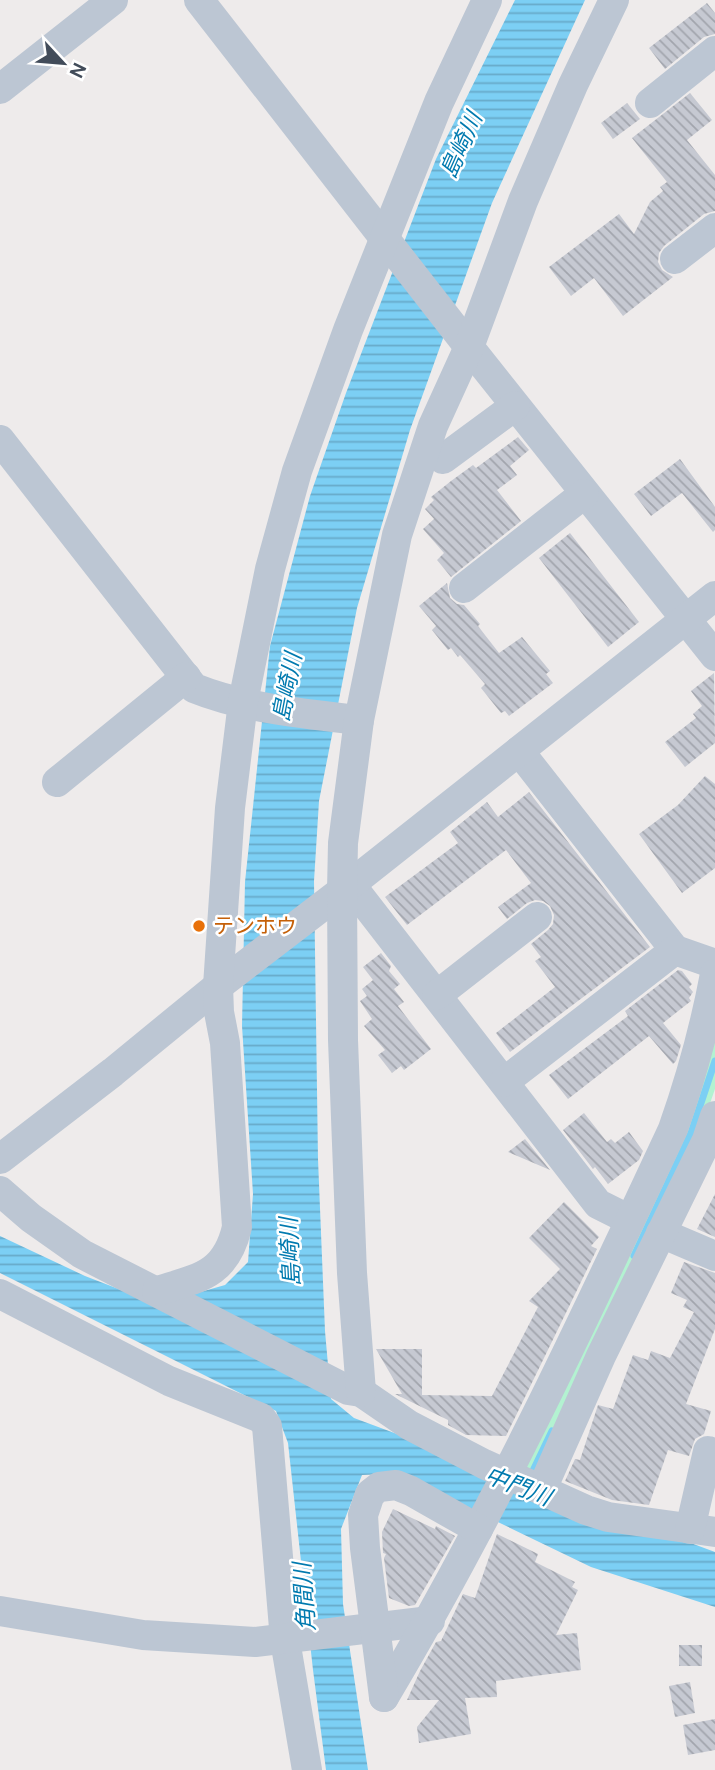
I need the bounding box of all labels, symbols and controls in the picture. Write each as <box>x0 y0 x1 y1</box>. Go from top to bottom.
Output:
north arrow <box>28 28 98 98</box>
text: N <box>64 59 92 82</box>
water label: 島崎川 <box>433 105 490 183</box>
water label: 島崎川 <box>266 647 309 724</box>
place label: テンホウ <box>213 912 297 940</box>
marker: テンホウ <box>191 918 207 934</box>
water label: 島崎川 <box>273 1214 307 1287</box>
water label: 中門川 <box>480 1460 558 1513</box>
water label: 角間川 <box>286 1559 321 1632</box>

